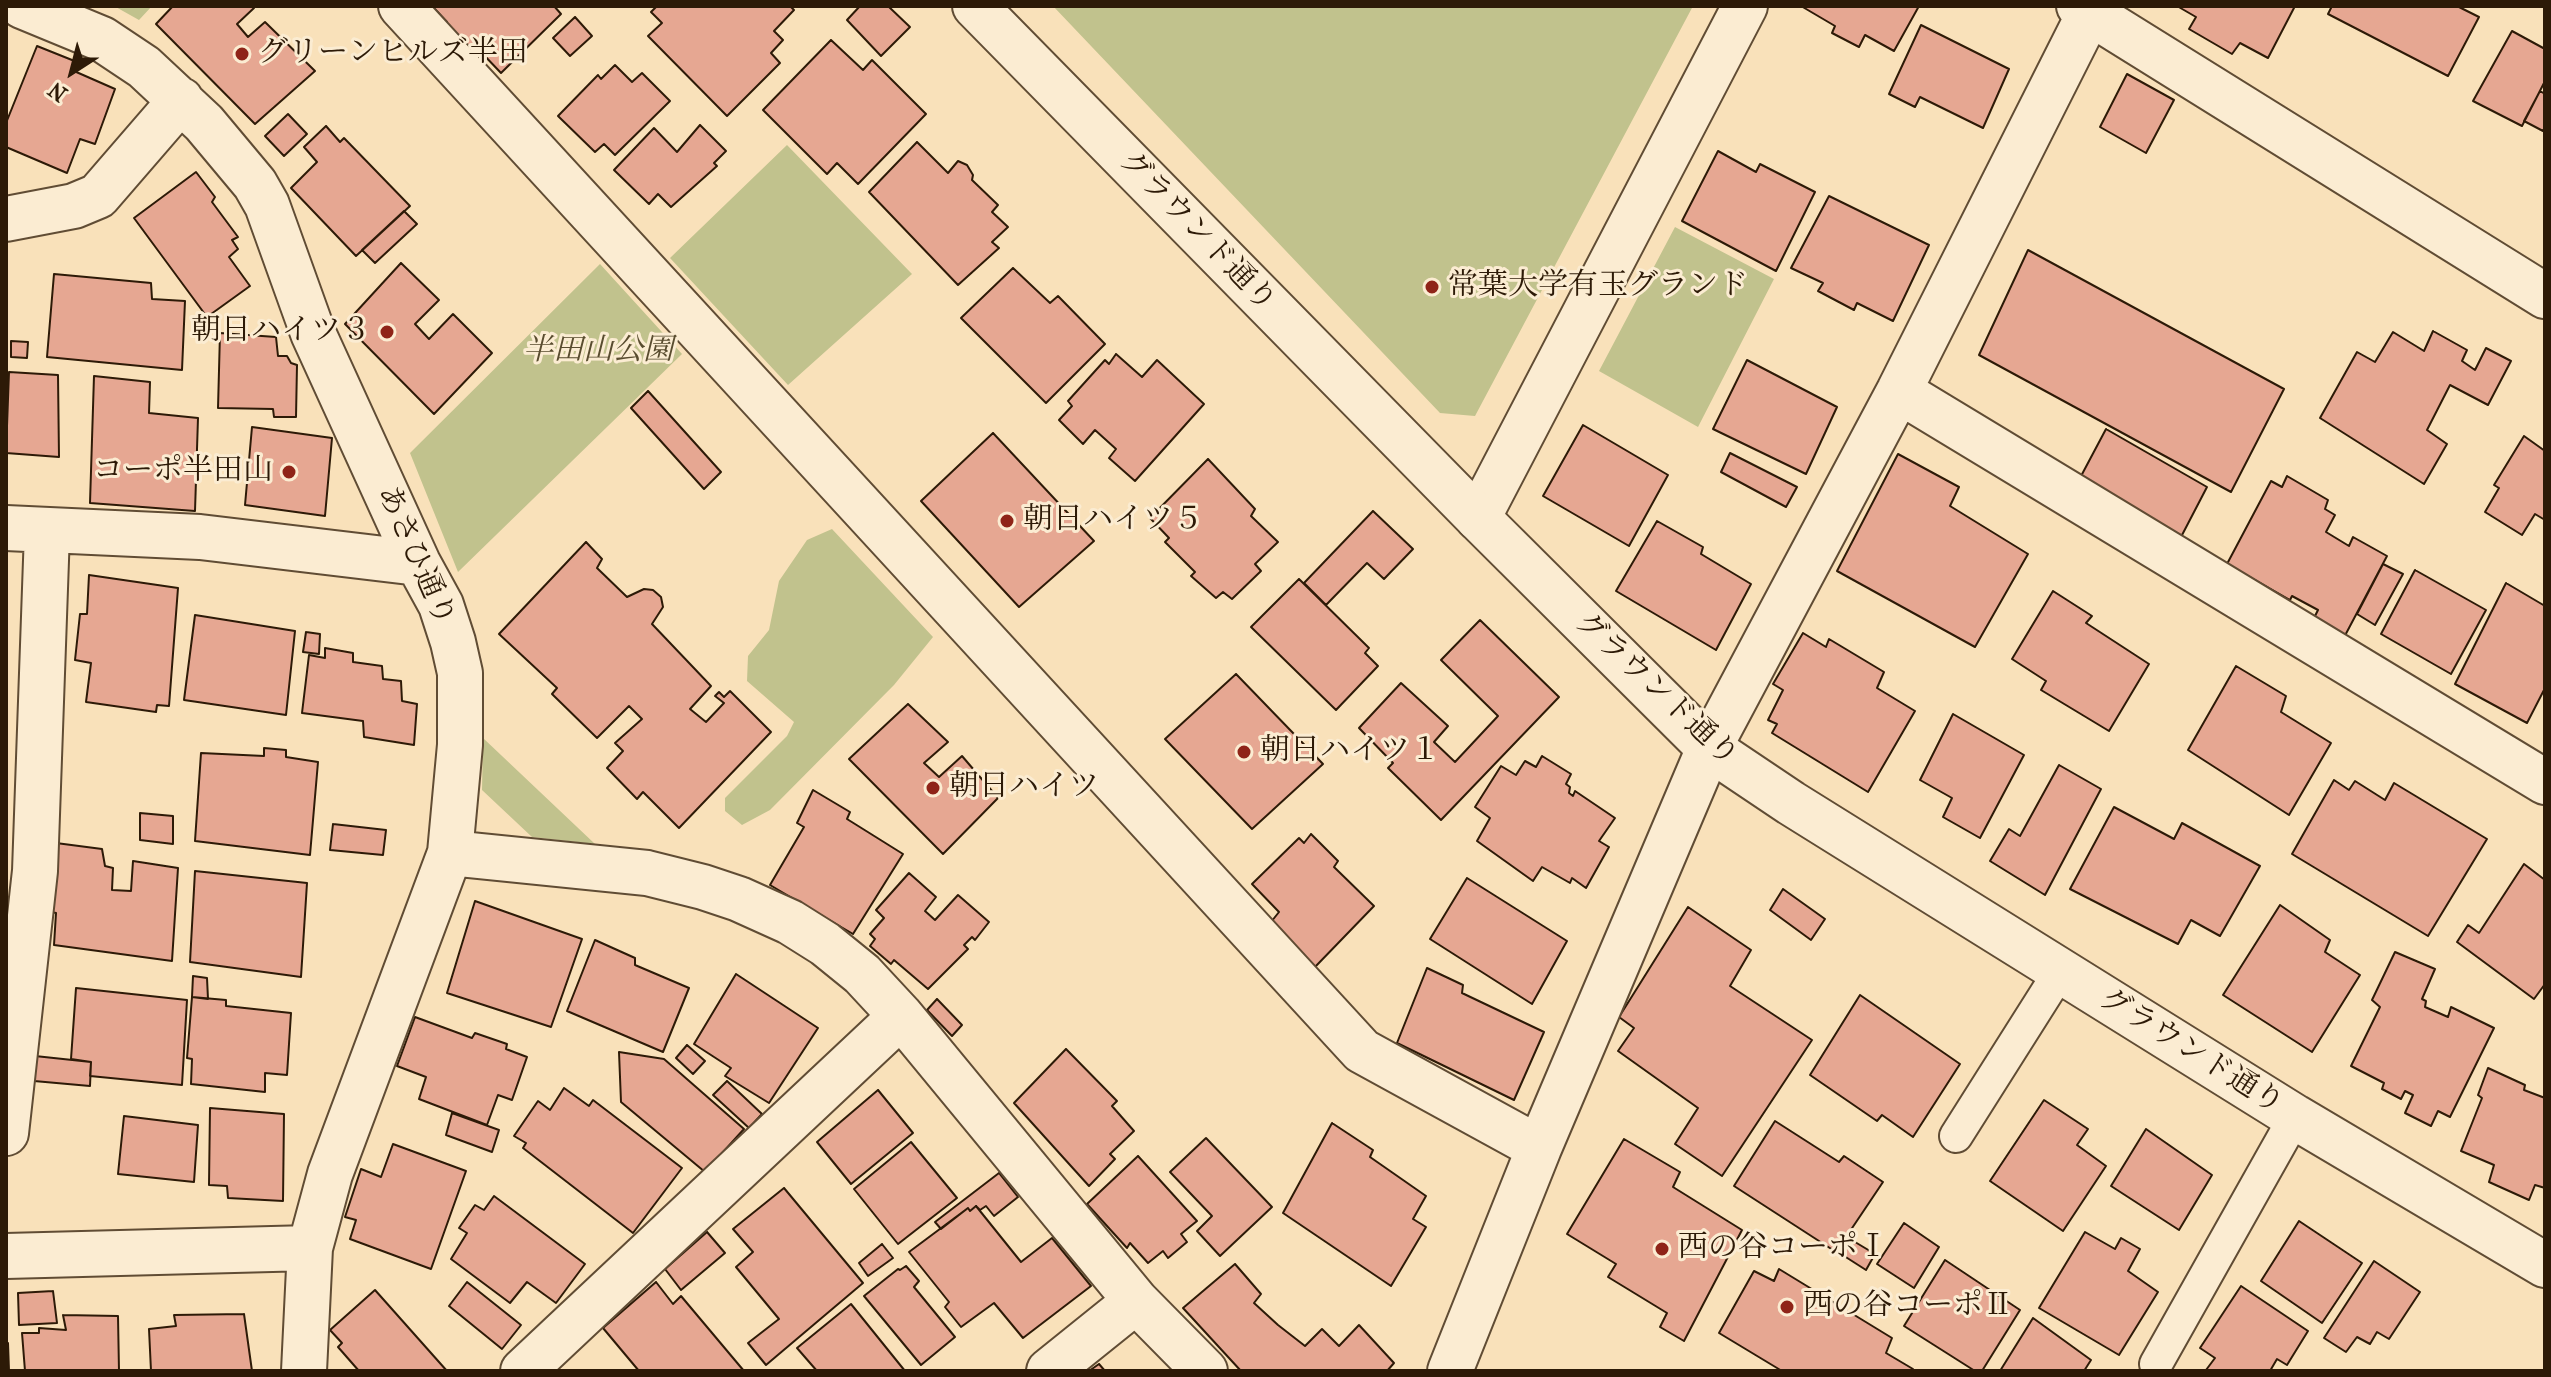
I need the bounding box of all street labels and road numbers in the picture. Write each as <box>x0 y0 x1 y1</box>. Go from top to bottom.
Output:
street label: グラウンド通り <box>1111 144 1283 320</box>
street label: あさひ通り <box>368 480 462 632</box>
street label: グラウンド通り <box>1567 605 1745 775</box>
street label: グラウンド通り <box>2092 981 2290 1123</box>

